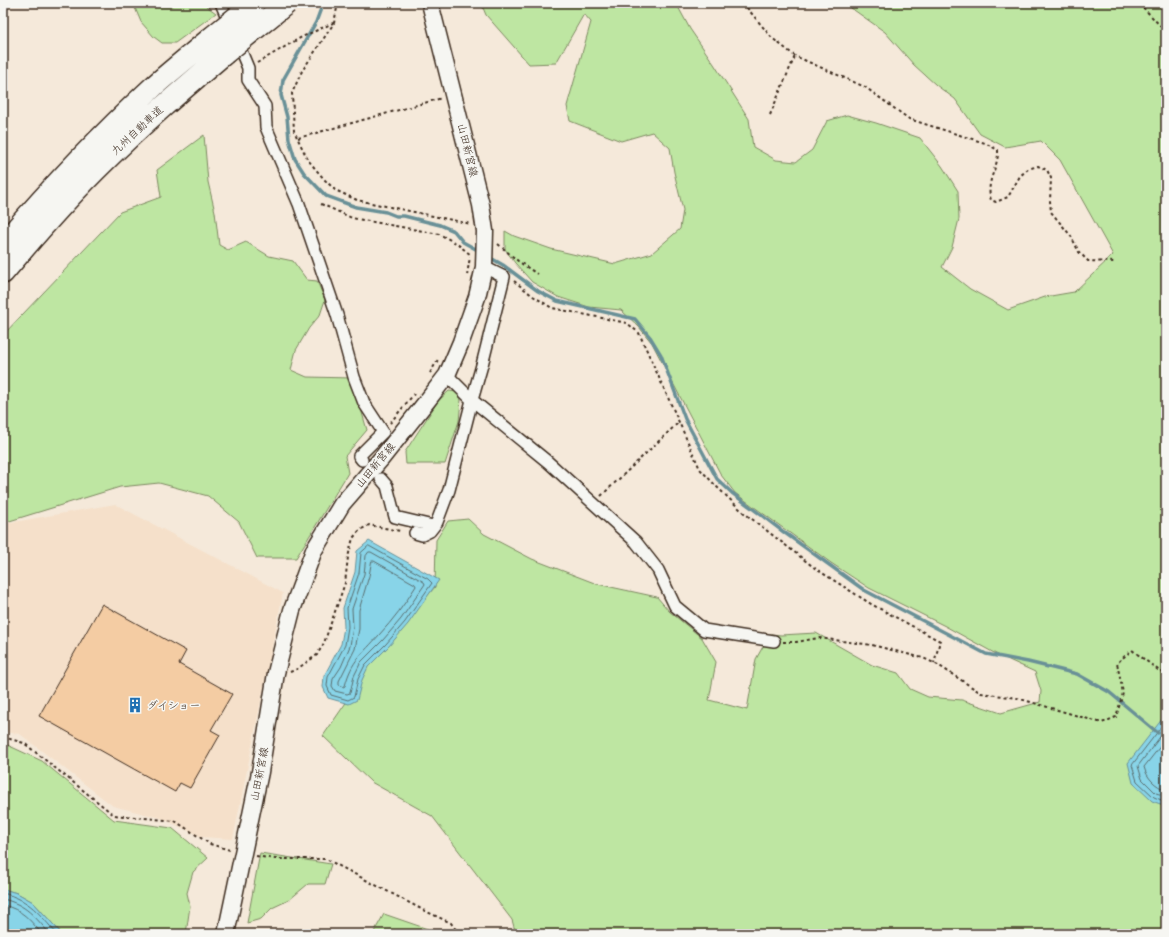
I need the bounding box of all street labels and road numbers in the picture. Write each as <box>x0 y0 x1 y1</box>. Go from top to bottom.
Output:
street label: 九州自動車道 <box>108 102 166 158</box>
street label: 山田新宮線 <box>455 122 481 178</box>
street label: 山田新宮線 <box>352 439 398 491</box>
street label: 山田新宮線 <box>247 746 271 802</box>

